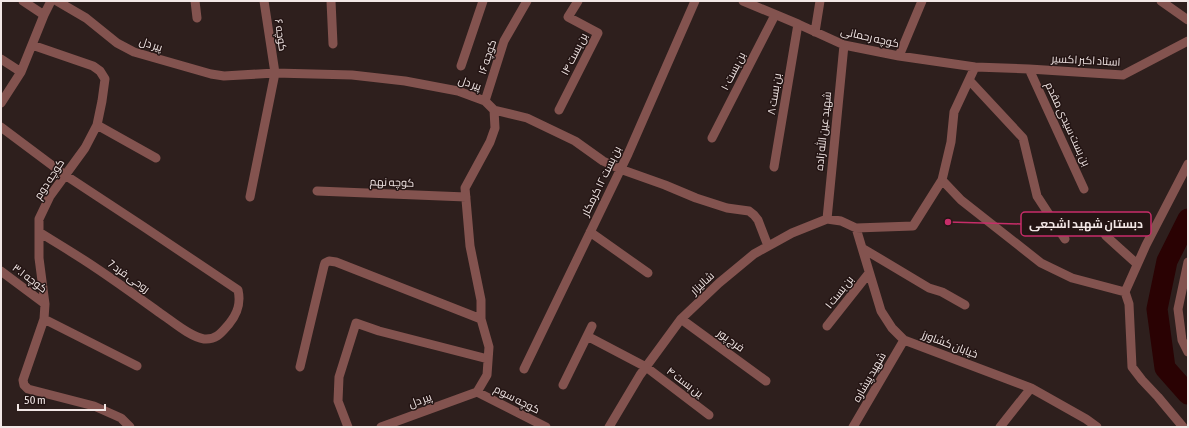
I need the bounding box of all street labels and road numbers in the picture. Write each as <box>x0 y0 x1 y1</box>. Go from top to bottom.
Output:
street label: کوچه ۶ <box>272 18 289 52</box>
street label: کوچه رحمانی <box>839 24 900 51</box>
street label: بن بست ۱۴ <box>558 31 591 78</box>
street label: پیر دل <box>138 35 164 54</box>
street label: کوچه ۱۶ <box>476 38 499 76</box>
street label: بن بست ۱۰ <box>718 50 749 93</box>
street label: استاد اکبر اکسیر <box>1050 52 1121 69</box>
street label: بن بست ۸ <box>765 72 784 116</box>
street label: پیر دل <box>457 73 483 93</box>
street label: بن بست سیدی مقدم <box>1041 80 1093 169</box>
street label: شهید عین الله زاده <box>811 91 834 171</box>
street label: بن بست ۱۲ کرمکار <box>578 144 624 219</box>
street label: کوچه دوم <box>32 157 68 202</box>
street label: کوچه نهم <box>369 175 415 191</box>
street label: روحی فرد 7 <box>105 257 152 296</box>
street label: کوچه ۳.۱ <box>10 261 50 296</box>
street label: شالیزار <box>687 269 717 298</box>
street label: بن بست ۱ <box>822 273 856 311</box>
street label: فرج پور <box>713 326 747 355</box>
street label: خیابان کشاورز <box>919 327 980 361</box>
street label: شهید پیشاره <box>850 350 889 404</box>
street label: ین بست ۴ <box>664 364 706 400</box>
street label: کوچه سوم <box>491 382 542 417</box>
street label: پیر دل <box>407 390 434 411</box>

